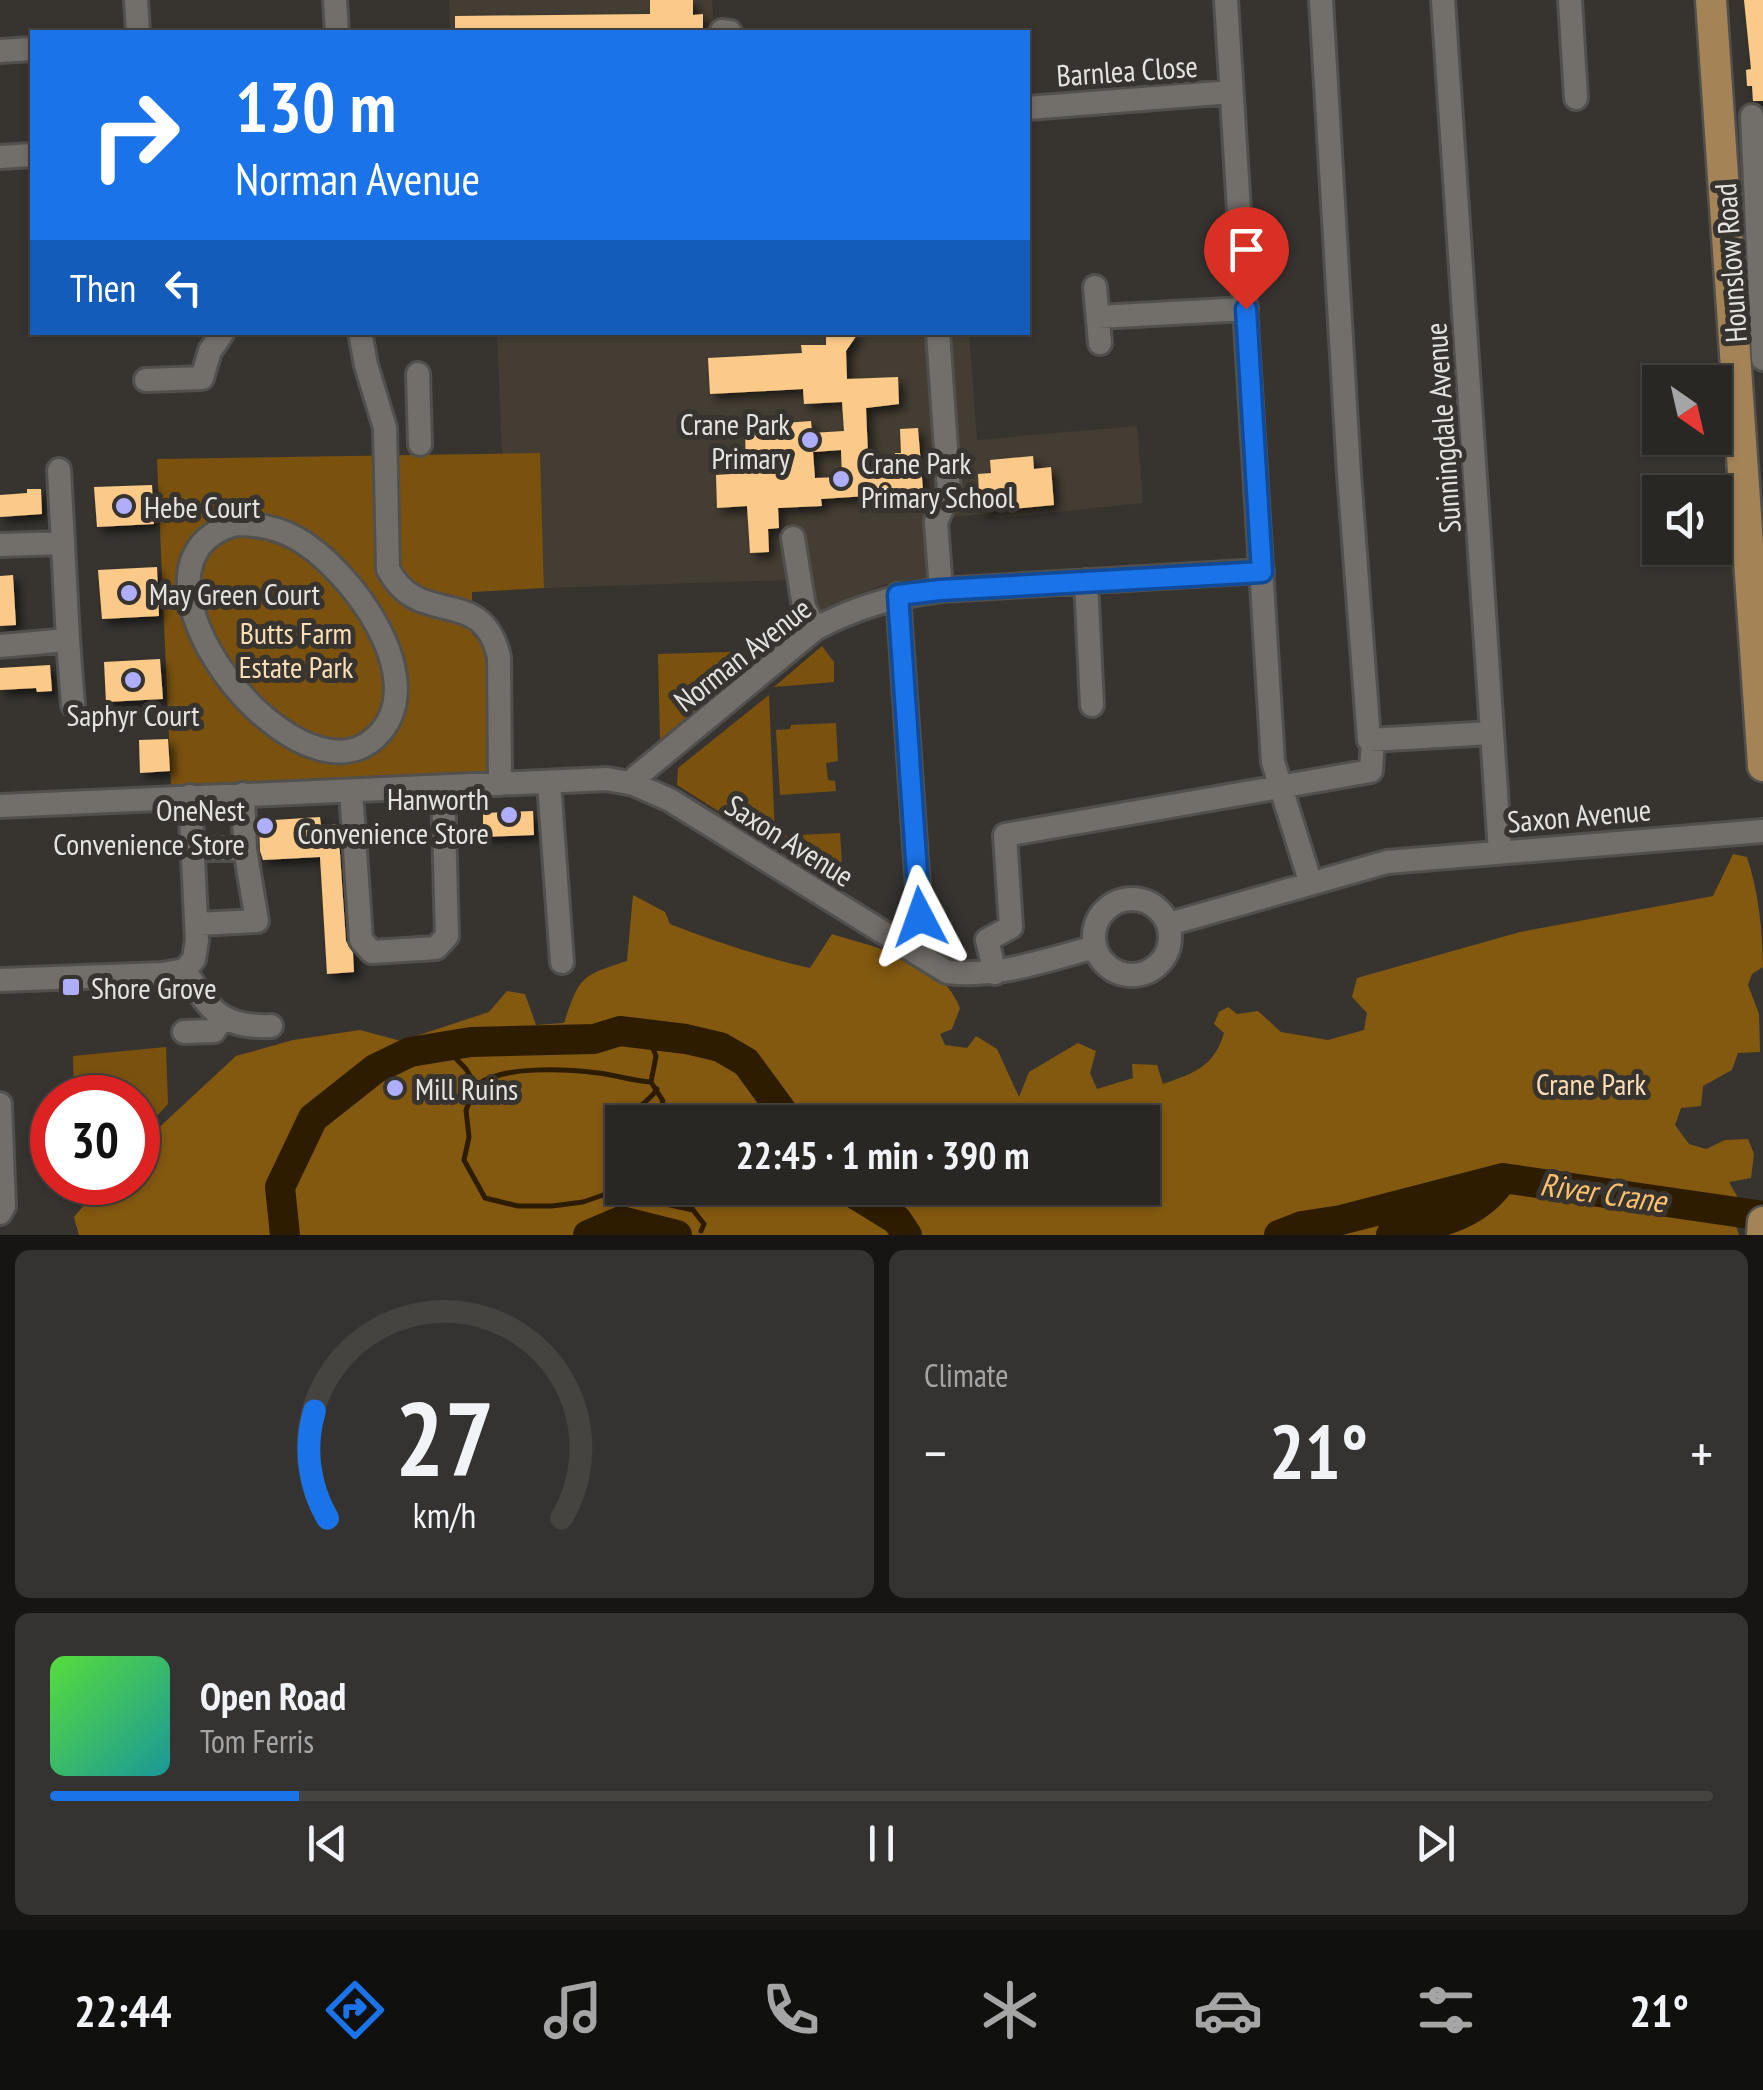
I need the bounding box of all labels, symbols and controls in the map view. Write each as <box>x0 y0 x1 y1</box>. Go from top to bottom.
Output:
street label: Barnlea Close <box>1055 46 1199 94</box>
text: 130 m <box>235 61 396 151</box>
icon: right <box>70 70 200 200</box>
text: Norman Avenue <box>235 149 480 207</box>
street label: Hounslow Road <box>1705 182 1755 344</box>
pin <box>1204 207 1289 310</box>
icon: arrive <box>1219 222 1274 277</box>
icon: left <box>156 260 211 315</box>
text: Then <box>70 263 136 312</box>
street label: Sunningdale Avenue <box>1415 322 1469 534</box>
north arrow <box>1642 365 1732 455</box>
map controls <box>1642 365 1732 565</box>
place label: Crane Park Primary <box>680 404 791 477</box>
marker: Crane Park Primary <box>799 429 821 451</box>
place label: Crane Park Primary School <box>861 443 1015 516</box>
marker: Crane Park Primary School <box>830 468 852 490</box>
button: sound <box>1642 475 1732 565</box>
place label: Hebe Court <box>144 487 261 526</box>
marker: Hebe Court <box>113 495 135 517</box>
place label: May Green Court <box>149 574 321 613</box>
marker: May Green Court <box>118 582 140 604</box>
street label: Norman Avenue <box>666 588 818 720</box>
park label: Butts Farm Estate Park <box>239 613 354 686</box>
marker: Saphyr Court <box>122 669 144 691</box>
place label: Saphyr Court <box>66 695 200 734</box>
place label: Hanworth Convenience Store <box>297 779 489 852</box>
street label: Saxon Avenue <box>719 785 861 895</box>
street label: Saxon Avenue <box>1505 789 1653 841</box>
place label: OneNest Convenience Store <box>53 790 246 863</box>
marker: Hanworth Convenience Store <box>498 804 520 826</box>
marker: OneNest Convenience Store <box>254 815 276 837</box>
position arrow <box>868 865 972 969</box>
place label: Shore Grove <box>91 968 217 1007</box>
marker: Shore Grove <box>60 976 82 998</box>
park label: Crane Park <box>1536 1064 1646 1103</box>
place label: Mill Ruins <box>415 1069 518 1108</box>
speed limit sign: 30 <box>30 1075 160 1205</box>
marker: Mill Ruins <box>384 1077 406 1099</box>
text: 22:45 · 1 min · 390 m <box>736 1130 1029 1179</box>
water label: River Crane <box>1537 1162 1670 1222</box>
text: Climate <box>924 1354 1008 1396</box>
text: 27 <box>395 1370 494 1505</box>
text: 21° <box>1269 1403 1368 1500</box>
text: − <box>924 1417 947 1488</box>
text: + <box>1690 1417 1713 1488</box>
text: km/h <box>413 1492 476 1538</box>
text: Open Road <box>200 1671 346 1720</box>
text: Tom Ferris <box>200 1720 314 1762</box>
icon: previous <box>300 1816 355 1871</box>
icon: pause <box>854 1816 909 1871</box>
icon: next <box>1408 1816 1463 1871</box>
icon: directions <box>320 1975 390 2045</box>
icon: music <box>538 1975 608 2045</box>
icon: phone <box>756 1975 826 2045</box>
icon: climate <box>975 1975 1045 2045</box>
icon: car <box>1193 1975 1263 2045</box>
icon: filters <box>1411 1975 1481 2045</box>
text: 22:44 <box>74 1981 171 2039</box>
text: 21° <box>1629 1981 1689 2039</box>

